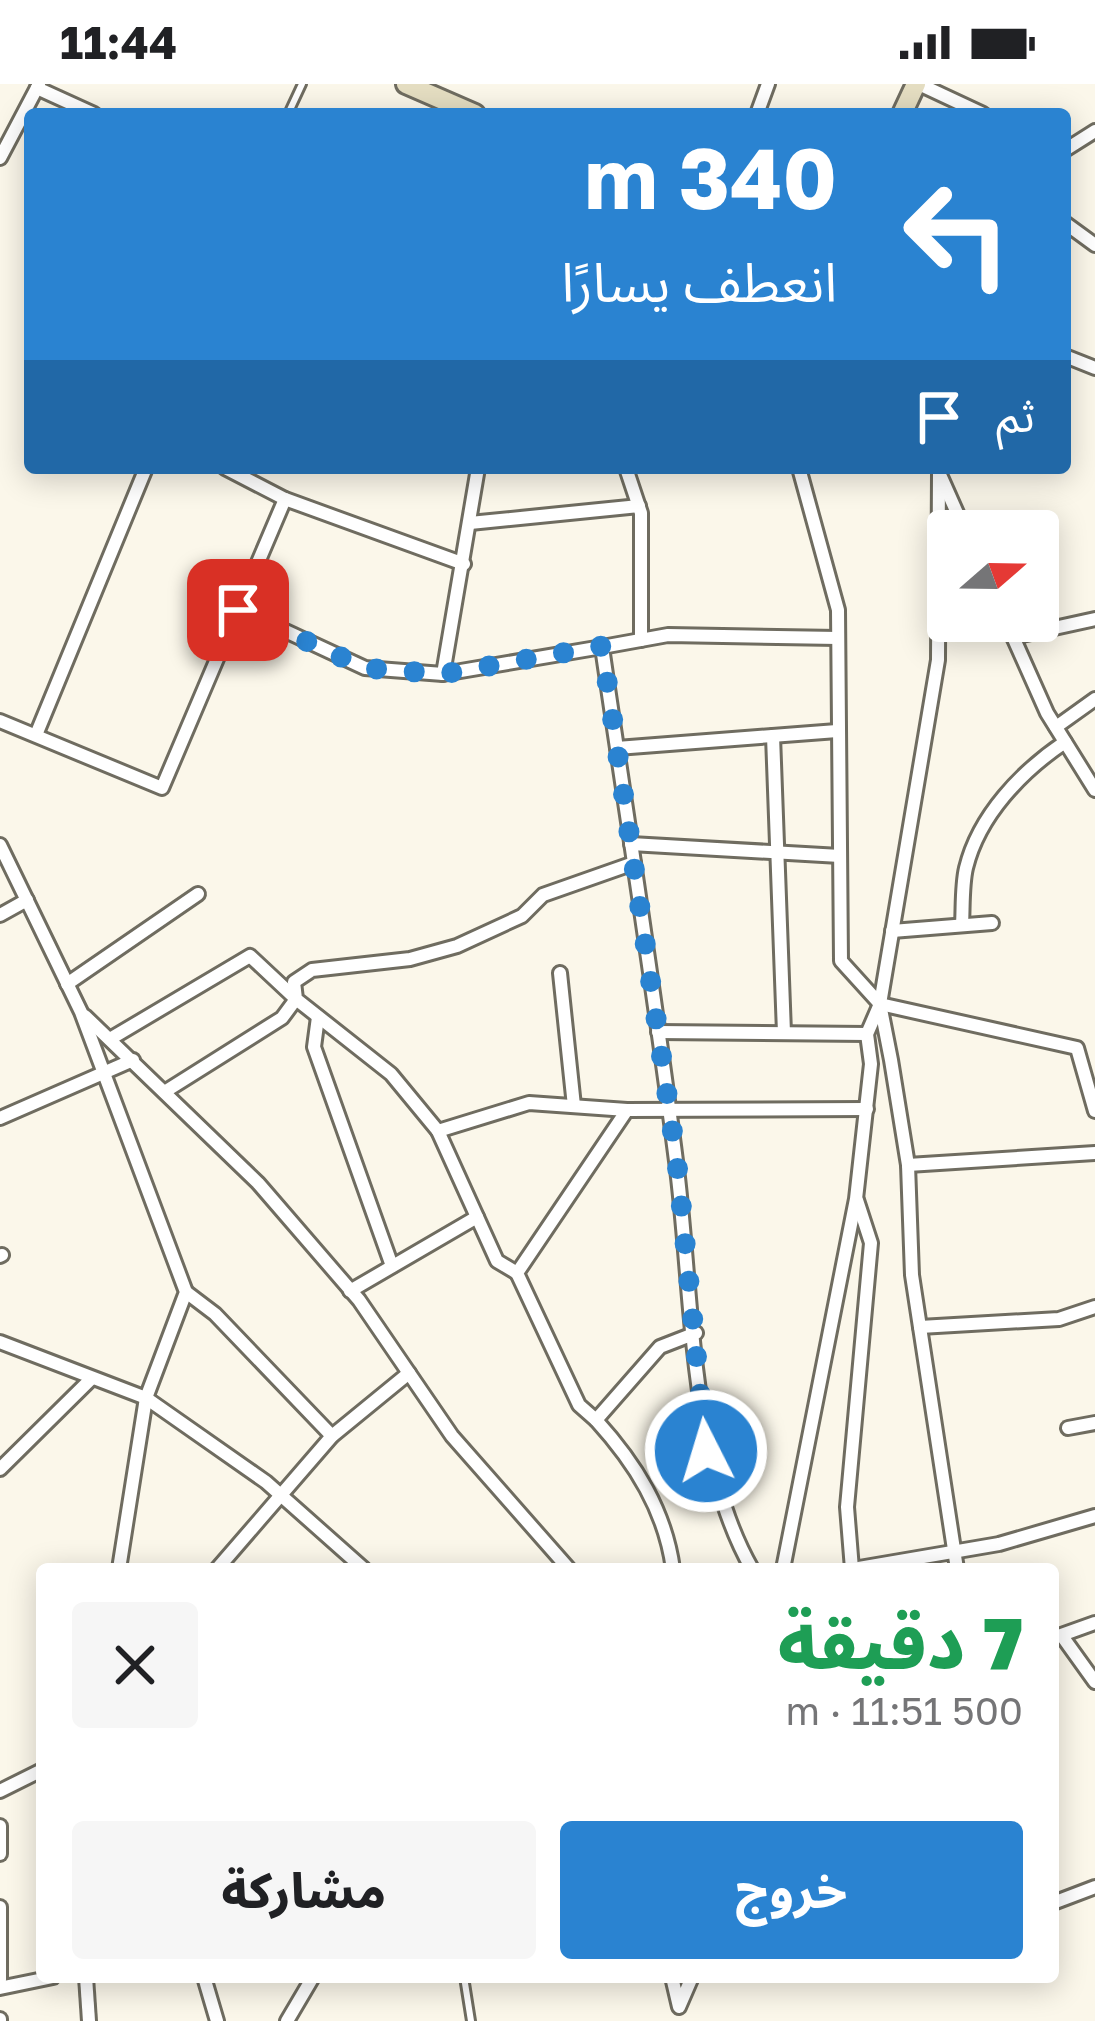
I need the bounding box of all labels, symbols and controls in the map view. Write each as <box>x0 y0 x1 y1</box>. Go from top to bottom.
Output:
text: 11:44 <box>60 15 177 69</box>
text: 340 m <box>584 127 837 227</box>
icon: left <box>879 156 1035 312</box>
text: انعطف يسارًا <box>561 249 837 314</box>
icon: arrive <box>906 384 972 450</box>
text: ثم <box>996 388 1035 442</box>
north arrow <box>927 510 1059 642</box>
map controls <box>927 510 1059 642</box>
pin <box>187 559 289 661</box>
icon: arrive <box>205 577 271 643</box>
position arrow <box>643 1388 769 1514</box>
text: 7 دقيقة <box>778 1598 1023 1685</box>
button: close <box>72 1602 198 1728</box>
text: 500 m · 11:51 <box>785 1687 1023 1734</box>
button: مشاركة <box>72 1821 536 1959</box>
button: خروج <box>560 1821 1023 1959</box>

